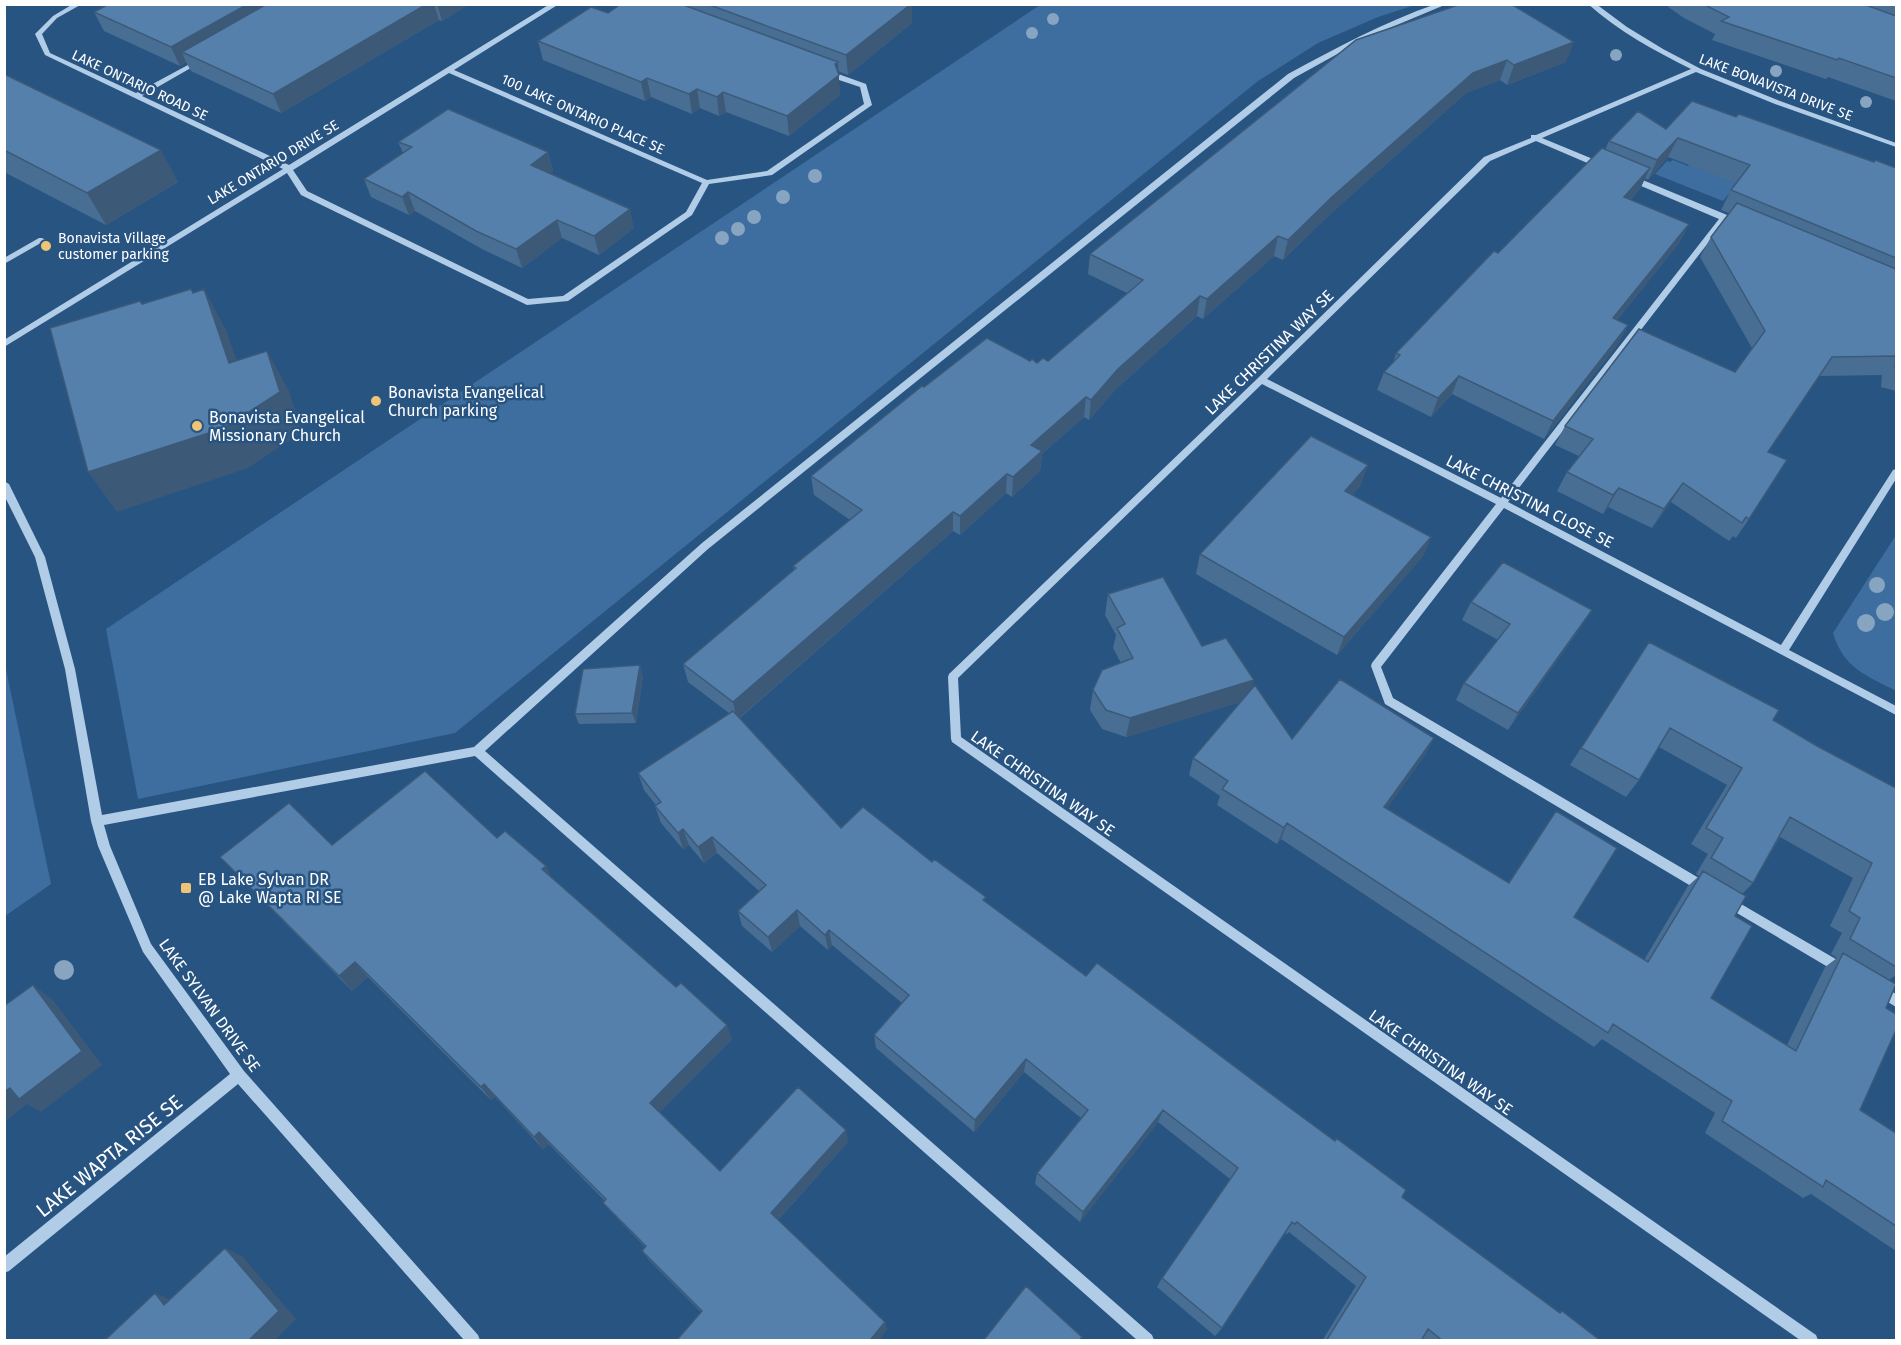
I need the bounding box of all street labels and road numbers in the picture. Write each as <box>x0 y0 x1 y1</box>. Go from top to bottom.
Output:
street label: LAKE ONTARIO ROAD SE <box>69 46 210 124</box>
street label: LAKE BONAVISTA DRIVE SE <box>1697 50 1855 125</box>
street label: 100 LAKE ONTARIO PLACE SE <box>499 71 667 158</box>
street label: LAKE ONTARIO DRIVE SE <box>205 117 342 208</box>
street label: LAKE CHRISTINA WAY SE <box>1201 286 1338 419</box>
street label: LAKE CHRISTINA CLOSE SE <box>1443 451 1617 552</box>
street label: LAKE CHRISTINA WAY SE <box>967 727 1118 840</box>
street label: LAKE SYLVAN DRIVE SE <box>155 935 264 1076</box>
street label: LAKE CHRISTINA WAY SE <box>1365 1006 1516 1119</box>
street label: LAKE WAPTA RISE SE <box>31 1090 187 1222</box>

